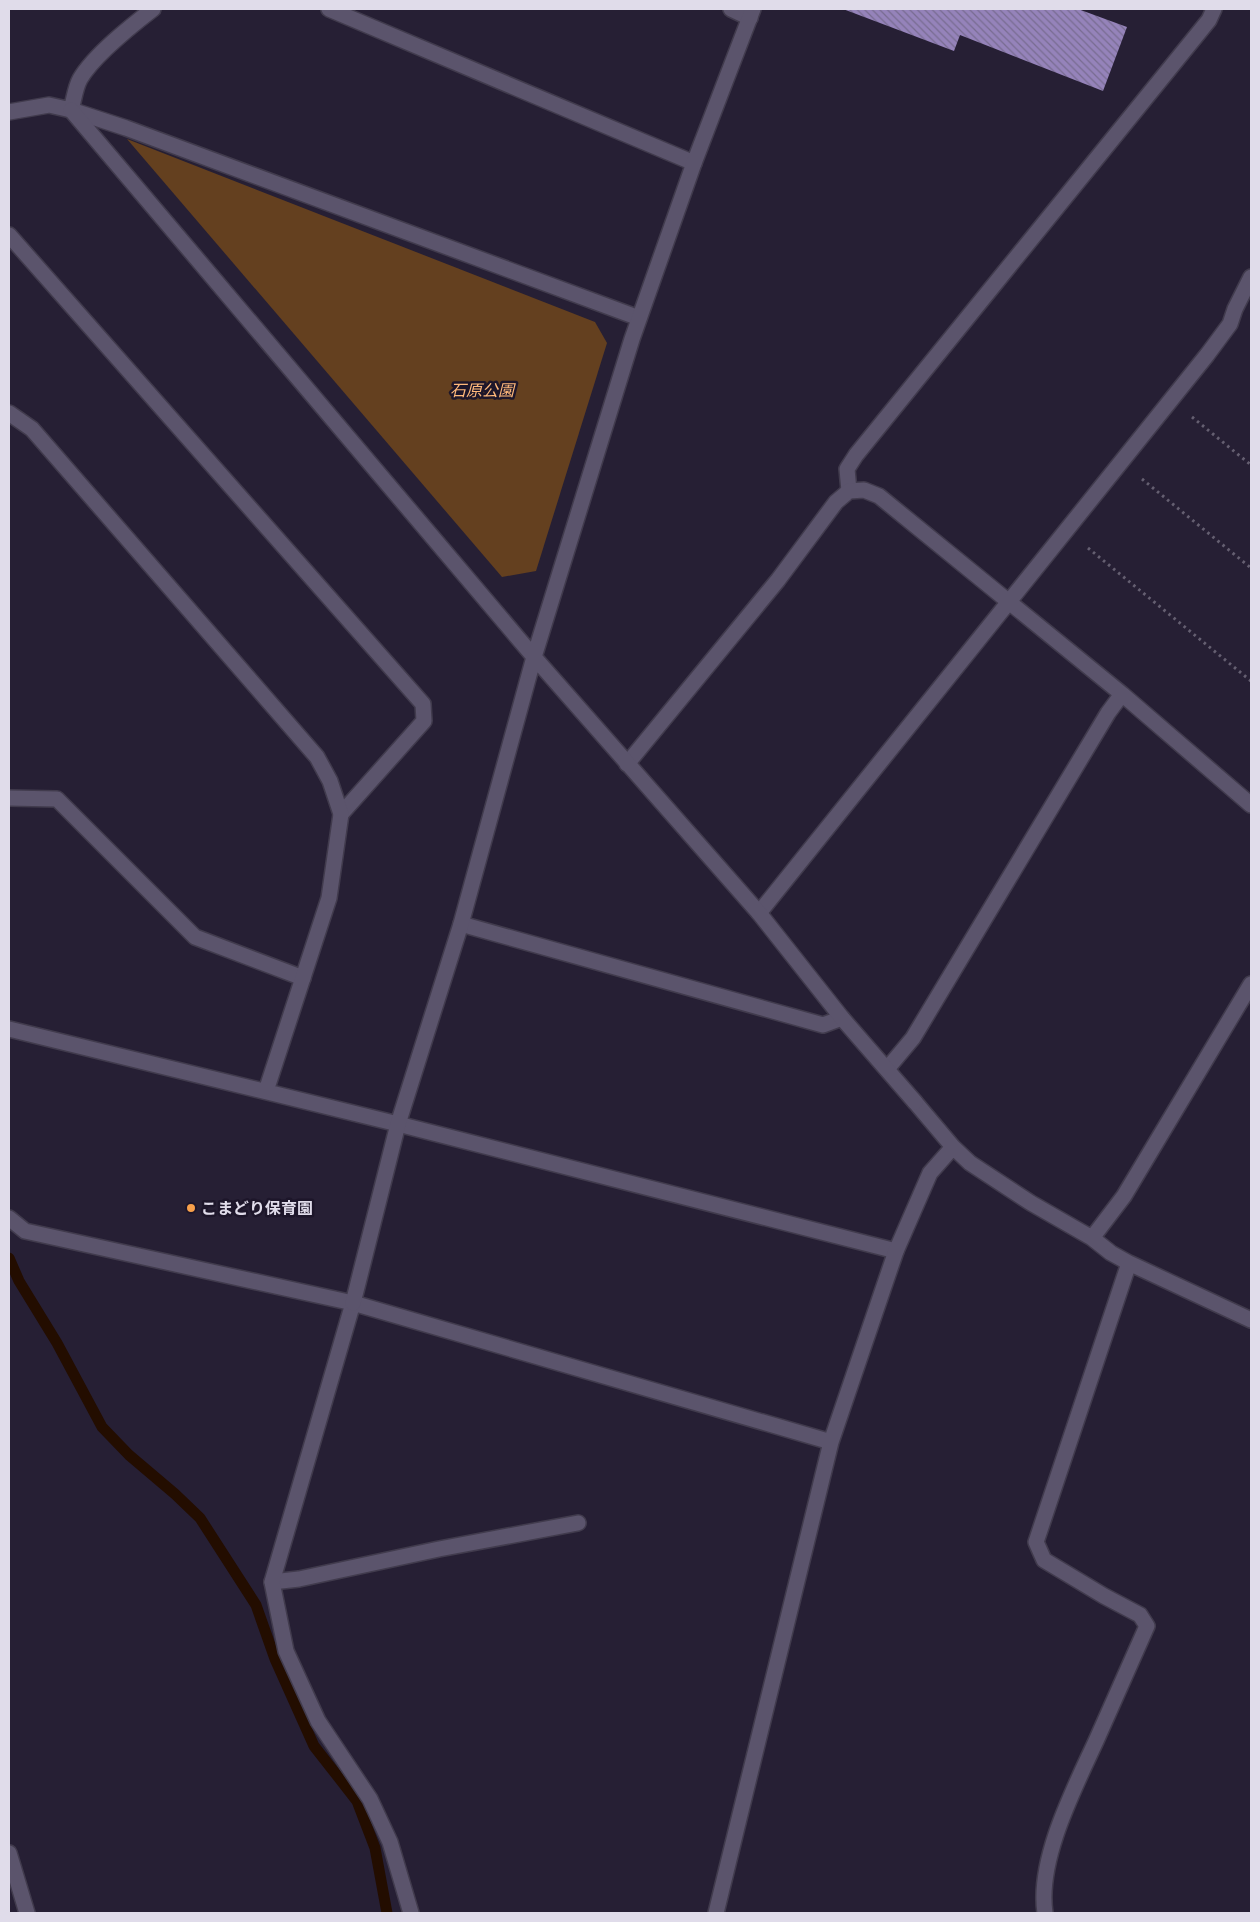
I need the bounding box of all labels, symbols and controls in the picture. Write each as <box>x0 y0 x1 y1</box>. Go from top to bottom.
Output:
park label: 石原公園 <box>450 380 516 400</box>
place label: こまどり保育園 <box>201 1198 313 1218</box>
marker: こまどり保育園 <box>185 1202 197 1214</box>

